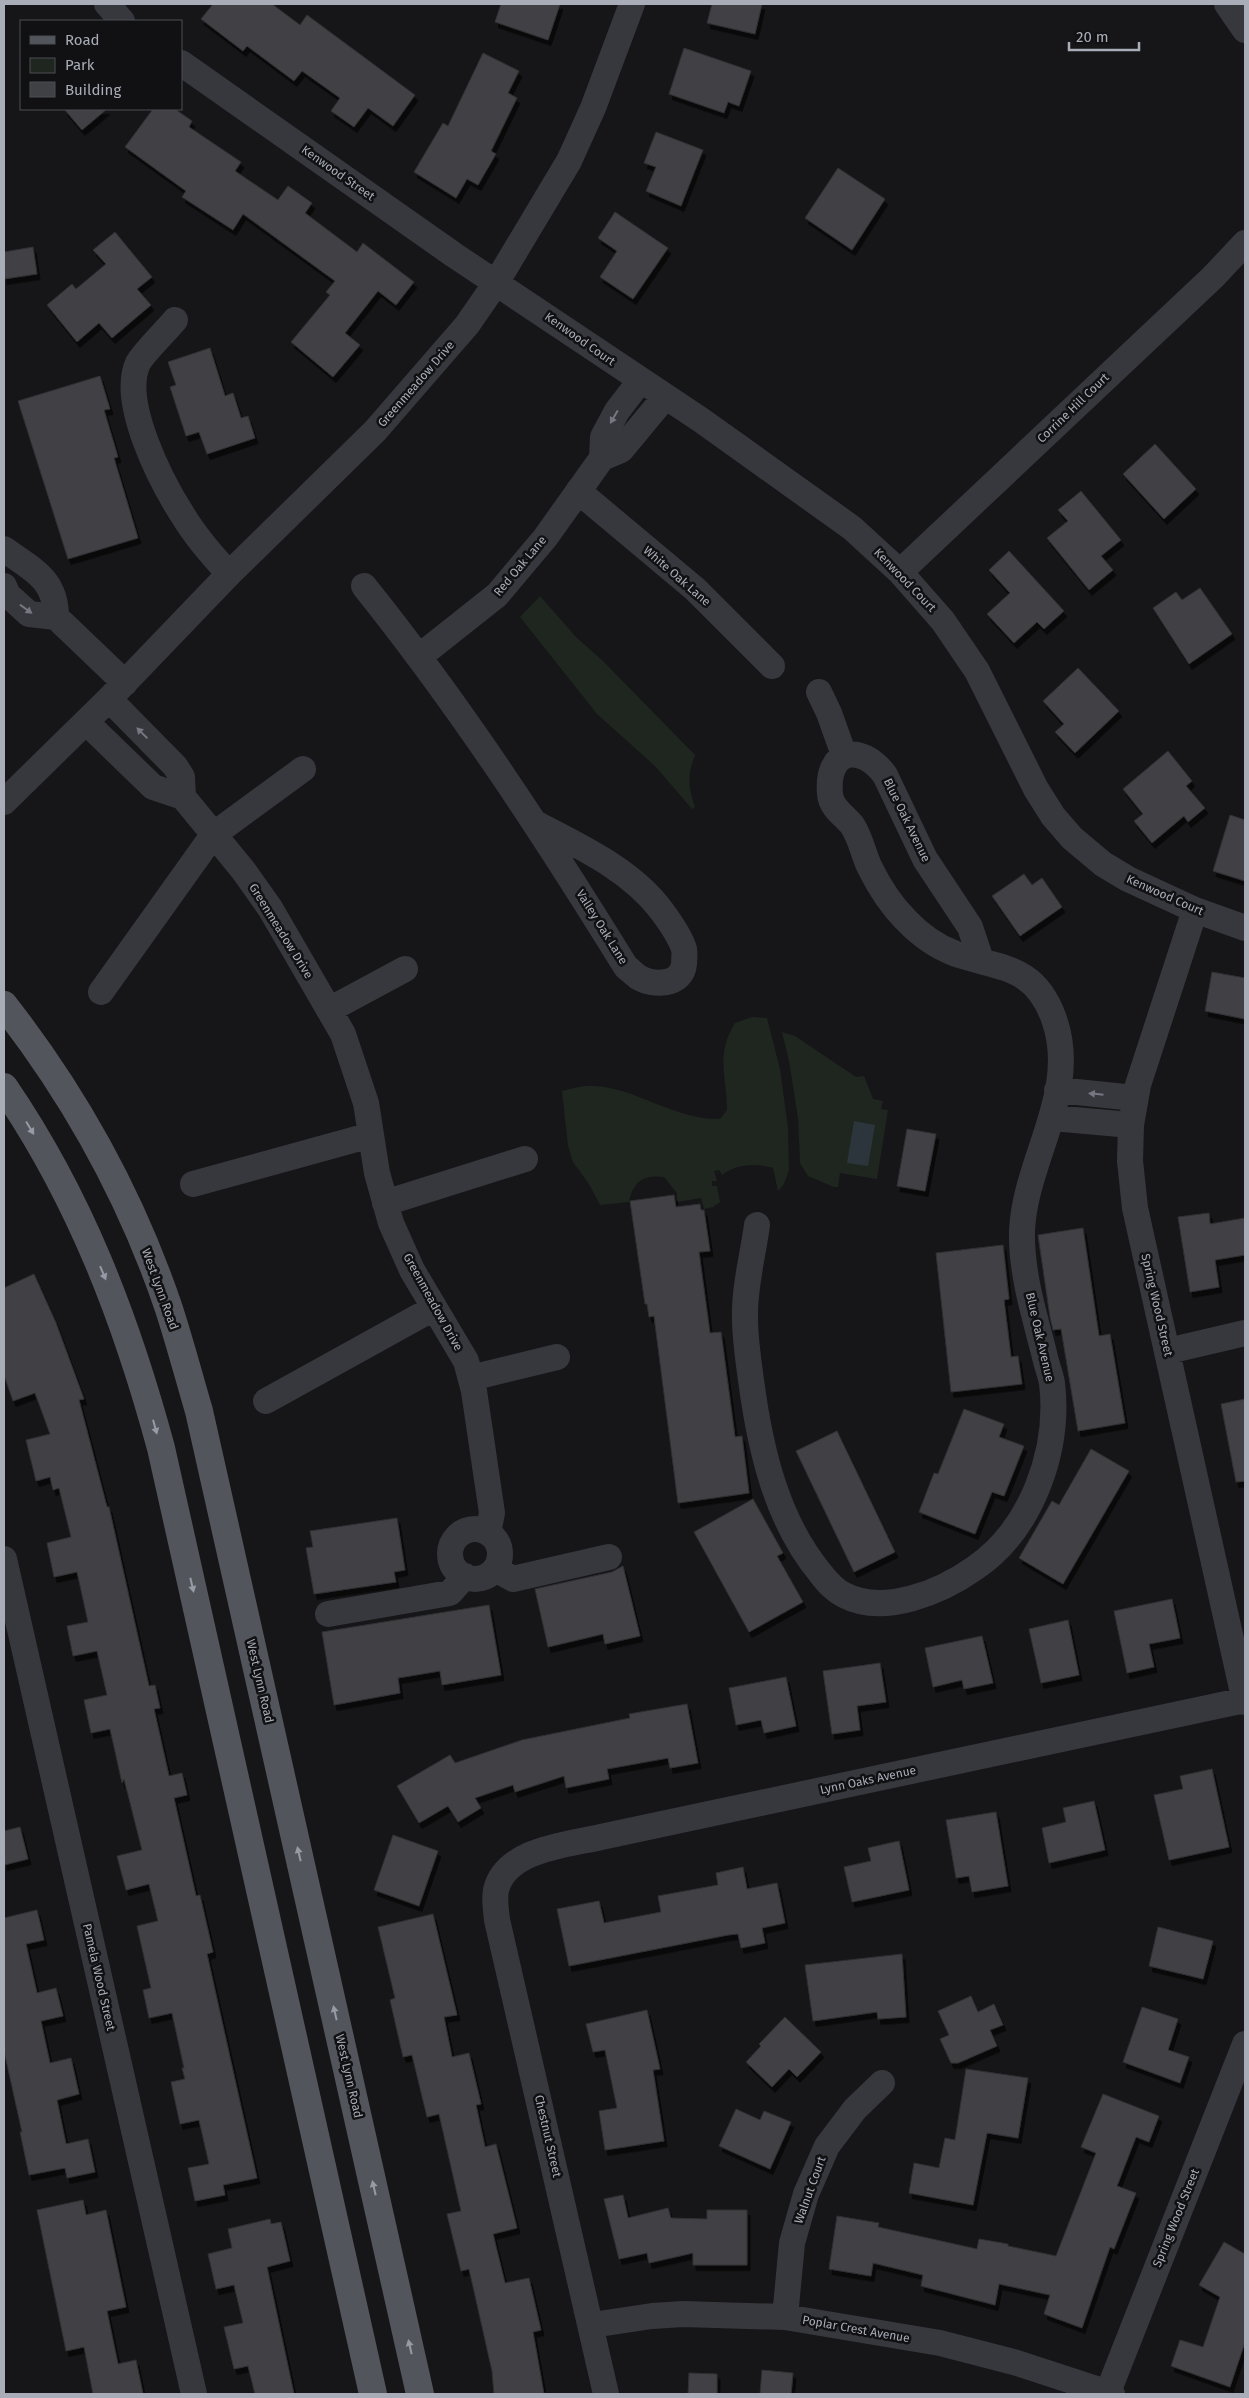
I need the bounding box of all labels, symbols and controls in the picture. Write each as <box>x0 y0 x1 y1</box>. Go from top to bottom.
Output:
legend <box>20 20 182 110</box>
scale bar <box>1069 20 1139 52</box>
text: 20 m <box>1076 28 1109 46</box>
text: Road <box>65 31 100 49</box>
text: Park <box>65 56 95 74</box>
text: Building <box>65 81 121 99</box>
street label: Kenwood Street <box>299 143 378 204</box>
street label: Kenwood Court <box>542 309 619 369</box>
street label: Greenmeadow Drive <box>375 338 457 430</box>
street label: Corrine Hill Court <box>1034 370 1112 446</box>
one-way arrow <box>609 410 618 423</box>
street label: Red Oak Lane <box>491 533 549 599</box>
street label: White Oak Lane <box>641 543 713 609</box>
street label: Kenwood Court <box>871 545 939 615</box>
one-way arrow <box>19 604 32 614</box>
one-way arrow <box>136 727 148 739</box>
street label: Blue Oak Avenue <box>881 776 933 864</box>
street label: Kenwood Court <box>1124 872 1206 919</box>
street label: Greenmeadow Drive <box>246 881 316 981</box>
street label: Valley Oak Lane <box>574 887 630 967</box>
one-way arrow <box>1088 1090 1104 1098</box>
one-way arrow <box>25 1122 34 1135</box>
street label: West Lynn Road <box>139 1246 181 1332</box>
street label: Greenmeadow Drive <box>400 1251 466 1353</box>
street label: Spring Wood Street <box>1138 1252 1176 1358</box>
one-way arrow <box>100 1266 108 1280</box>
street label: Blue Oak Avenue <box>1023 1291 1057 1383</box>
one-way arrow <box>151 1419 159 1434</box>
one-way arrow <box>188 1577 196 1593</box>
street label: West Lynn Road <box>244 1638 276 1724</box>
street label: Lynn Oaks Avenue <box>819 1763 917 1797</box>
one-way arrow <box>295 1846 303 1861</box>
street label: Pamela Wood Street <box>80 1922 118 2033</box>
one-way arrow <box>331 2005 339 2020</box>
street label: West Lynn Road <box>333 2033 365 2119</box>
street label: Chestnut Street <box>532 2093 564 2179</box>
street label: Walnut Court <box>791 2154 829 2225</box>
street label: Spring Wood Street <box>1150 2166 1202 2269</box>
one-way arrow <box>370 2181 378 2196</box>
street label: Poplar Crest Avenue <box>801 2313 911 2345</box>
one-way arrow <box>406 2339 414 2354</box>

